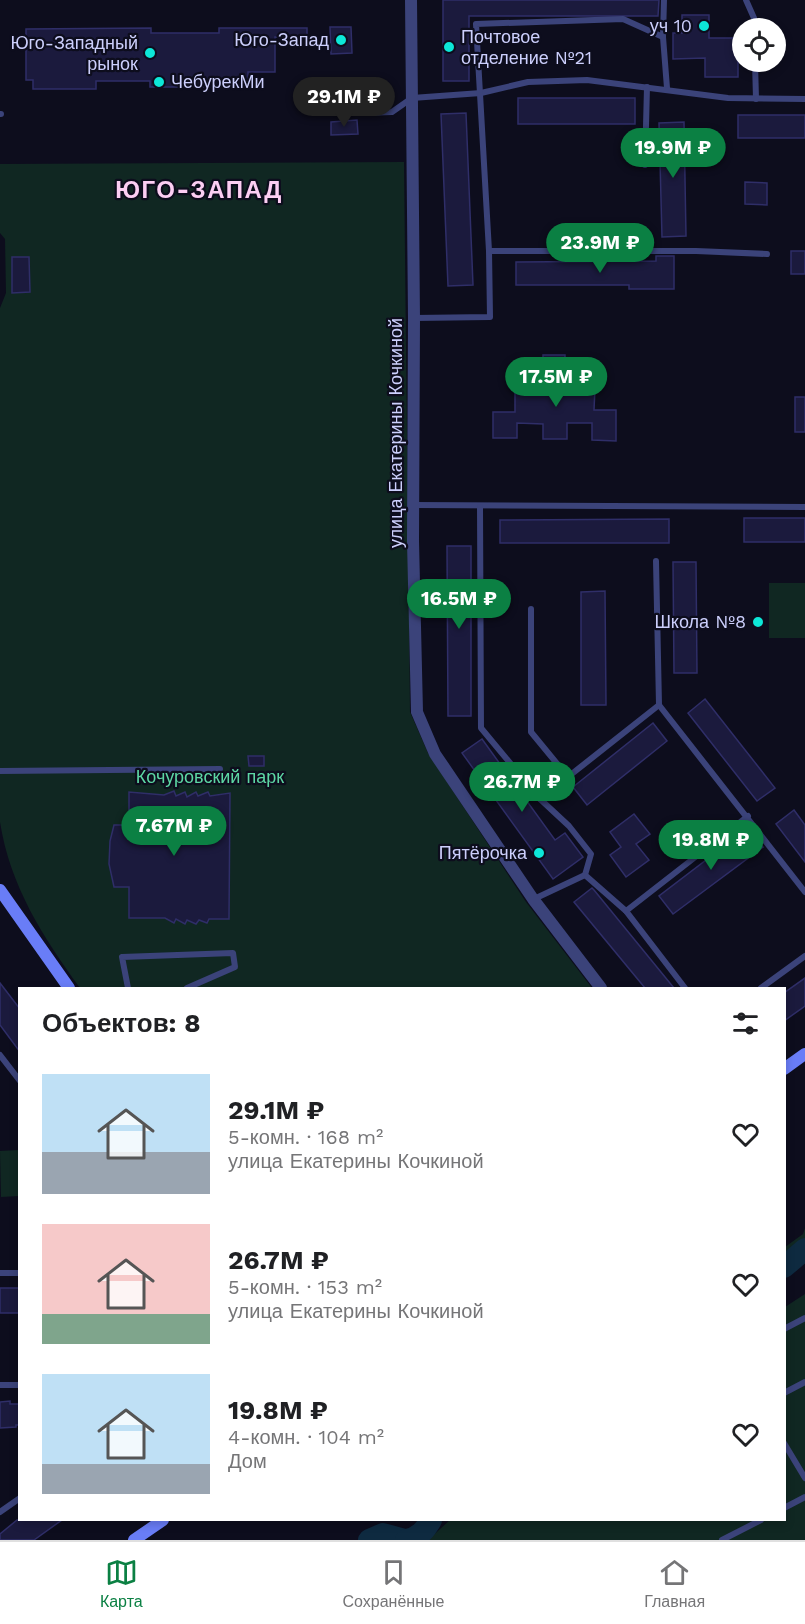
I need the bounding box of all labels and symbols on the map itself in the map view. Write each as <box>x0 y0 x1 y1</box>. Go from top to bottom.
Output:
place label: уч 10 <box>650 15 692 36</box>
marker: уч 10 <box>697 19 711 33</box>
place label: Почтовое отделение №21 <box>461 26 592 68</box>
place label: Юго-Запад <box>234 29 329 50</box>
place label: Юго-Западный рынок <box>10 32 138 74</box>
marker: Юго-Запад <box>334 33 348 47</box>
marker: Почтовое отделение №21 <box>442 40 456 54</box>
marker: Юго-Западный рынок <box>143 46 157 60</box>
place label: ЧебурекМи <box>171 71 264 92</box>
marker: ЧебурекМи <box>152 75 166 89</box>
pin: 29.1M ₽ <box>289 77 399 128</box>
pin: 19.9M ₽ <box>618 128 728 179</box>
district label: ЮГО-ЗАПАД <box>115 176 283 204</box>
pin: 23.9M ₽ <box>545 223 655 274</box>
street label: улица Екатерины Кочкиной <box>385 318 406 548</box>
pin: 17.5M ₽ <box>501 357 611 408</box>
pin: 16.5M ₽ <box>404 579 514 630</box>
place label: Школа №8 <box>654 611 746 632</box>
marker: Школа №8 <box>751 615 765 629</box>
pin: 26.7M ₽ <box>467 762 577 813</box>
park label: Кочуровский парк <box>136 766 284 787</box>
pin: 7.67M ₽ <box>119 806 229 857</box>
pin: 19.8M ₽ <box>656 820 766 871</box>
place label: Пятёрочка <box>439 842 528 863</box>
marker: Пятёрочка <box>532 846 546 860</box>

